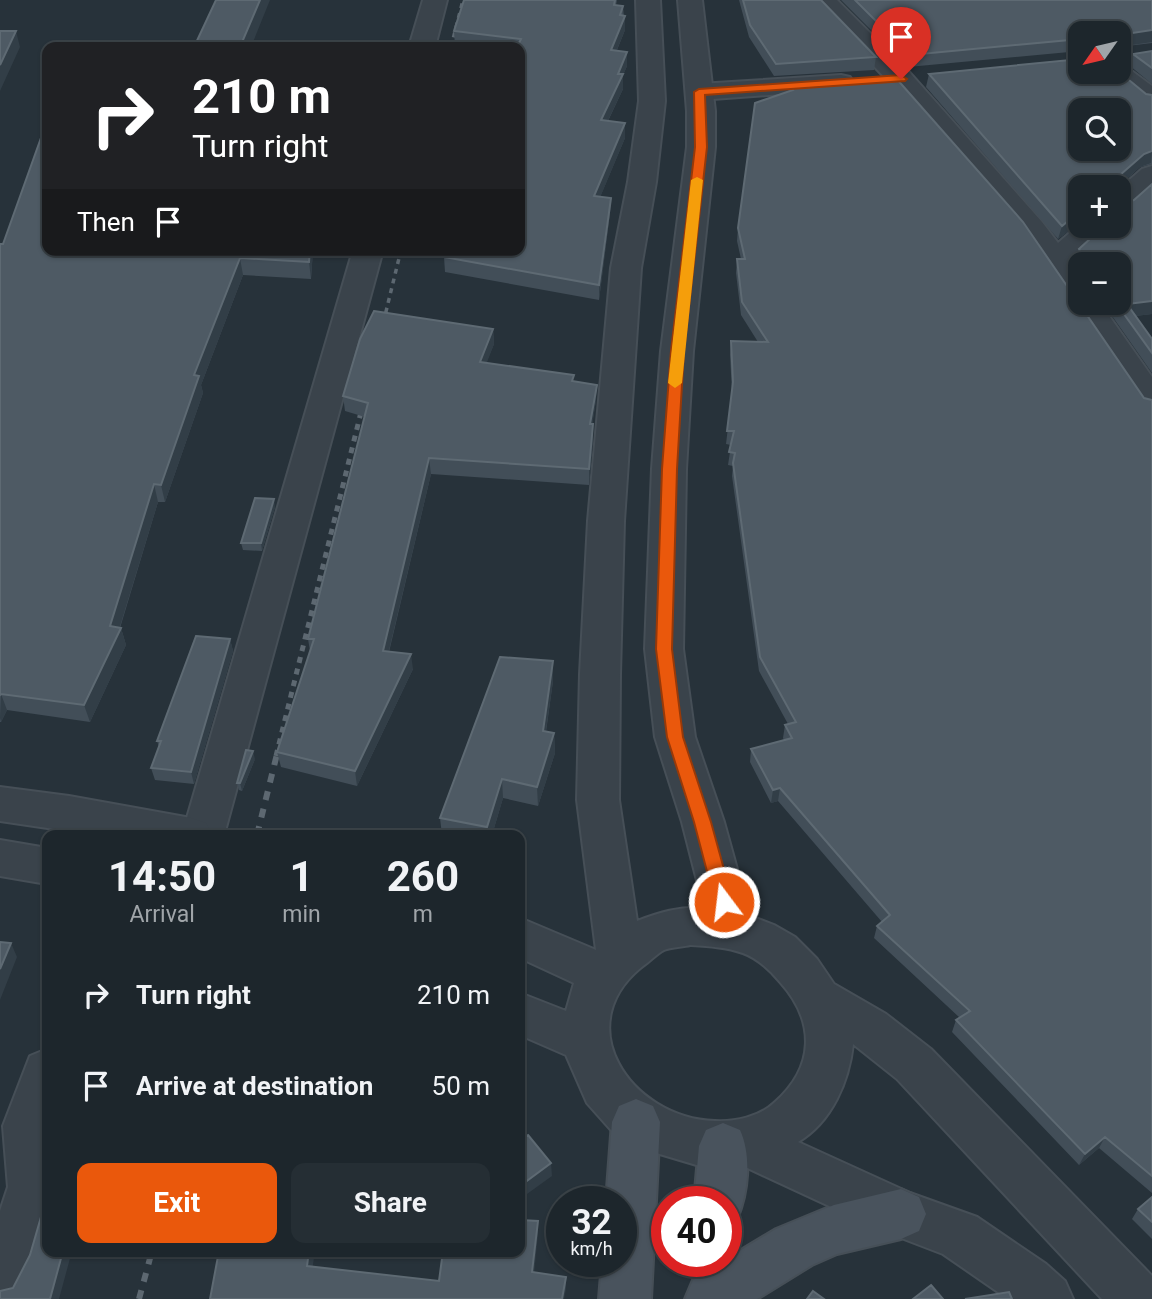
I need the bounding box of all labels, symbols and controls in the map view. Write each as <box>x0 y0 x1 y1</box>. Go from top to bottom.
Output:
pin <box>871 7 931 79</box>
icon: arrive <box>882 18 920 56</box>
north arrow <box>1068 21 1130 84</box>
map controls <box>1068 21 1131 315</box>
text: 210 m <box>192 68 331 125</box>
icon: right <box>77 70 168 161</box>
button: search <box>1068 98 1131 161</box>
text: Turn right <box>192 127 328 165</box>
button: + <box>1068 175 1131 238</box>
icon: arrive <box>149 203 187 241</box>
text: Then <box>77 207 135 237</box>
button: − <box>1068 252 1131 315</box>
text: 14:50 <box>108 852 216 901</box>
text: 1 <box>289 852 314 901</box>
text: 260 <box>387 852 459 901</box>
position arrow <box>687 865 761 939</box>
text: Arrival <box>129 901 195 928</box>
text: min <box>282 901 321 928</box>
text: m <box>413 901 433 928</box>
icon: right <box>77 976 115 1014</box>
text: Turn right <box>136 980 251 1010</box>
text: 210 m <box>417 980 490 1010</box>
icon: arrive <box>77 1067 115 1105</box>
text: Arrive at destination <box>136 1071 373 1101</box>
text: 50 m <box>432 1071 490 1101</box>
button: Exit <box>77 1163 277 1243</box>
button: Share <box>291 1163 490 1243</box>
speed limit sign: 40 <box>651 1186 742 1277</box>
text: 32 <box>571 1202 612 1243</box>
text: km/h <box>570 1238 613 1259</box>

